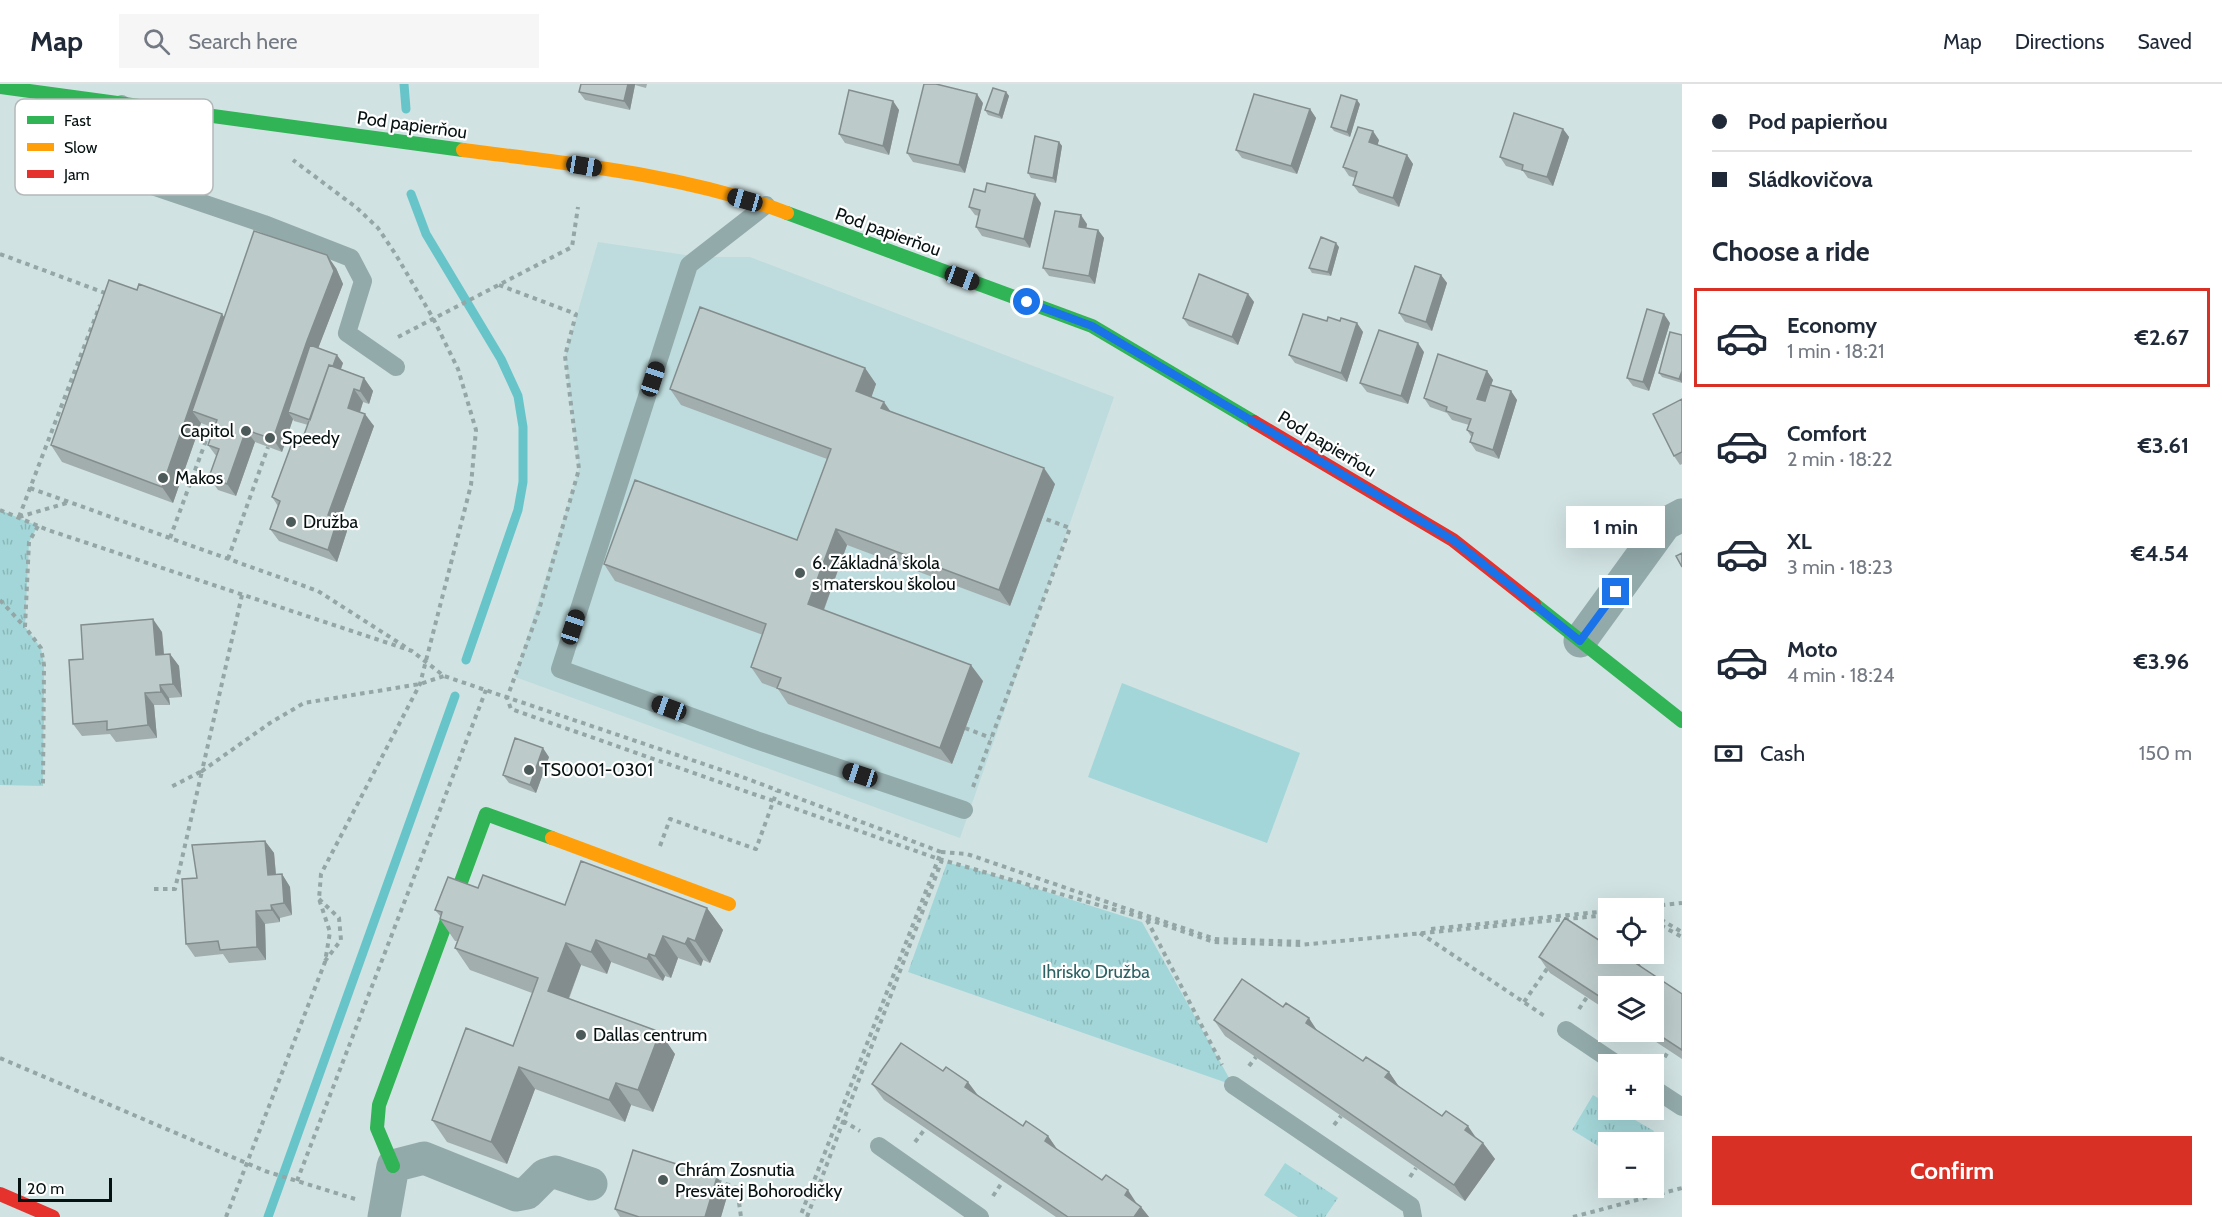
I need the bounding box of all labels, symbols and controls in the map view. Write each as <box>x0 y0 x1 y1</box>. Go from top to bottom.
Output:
search box <box>119 14 539 68</box>
text: Map <box>30 24 83 58</box>
icon: search <box>140 25 173 58</box>
text: Search here <box>188 28 297 55</box>
text: Map <box>1943 29 1982 54</box>
text: Directions <box>2015 29 2104 54</box>
text: Saved <box>2137 29 2192 54</box>
legend <box>15 99 213 195</box>
street label: Pod papierňou <box>356 106 468 144</box>
text: Pod papierňou <box>1748 108 1888 135</box>
text: Fast <box>64 111 92 130</box>
text: Slow <box>64 138 98 157</box>
car <box>565 154 603 178</box>
text: Jam <box>63 165 90 184</box>
text: Sládkovičova <box>1748 166 1873 193</box>
car <box>725 186 765 214</box>
street label: Pod papierňou <box>832 203 944 261</box>
text: Choose a ride <box>1712 235 1870 268</box>
car <box>942 263 982 293</box>
route start <box>1013 288 1040 315</box>
icon: car <box>1715 311 1769 365</box>
text: Economy <box>1787 312 1877 339</box>
text: €2.67 <box>2135 324 2189 351</box>
text: 1 min · 18:21 <box>1787 339 1885 363</box>
car <box>639 359 667 399</box>
street label: Pod papierňou <box>1274 406 1380 482</box>
icon: car <box>1715 419 1769 473</box>
place label: Capitol <box>180 420 235 442</box>
text: Comfort <box>1787 420 1866 447</box>
marker: Capitol <box>239 424 253 438</box>
place label: Speedy <box>282 427 340 449</box>
marker: Speedy <box>263 431 277 445</box>
text: €3.61 <box>2138 432 2189 459</box>
text: 2 min · 18:22 <box>1787 447 1892 471</box>
place label: Makos <box>175 467 223 489</box>
marker: Makos <box>156 471 170 485</box>
callout: 1 min <box>1566 505 1666 547</box>
place label: Družba <box>303 511 359 533</box>
marker: Družba <box>284 515 298 529</box>
text: 1 min <box>1593 515 1638 539</box>
icon: car <box>1715 527 1769 581</box>
text: XL <box>1787 528 1812 555</box>
text: €4.54 <box>2131 540 2189 567</box>
place label: 6. Základná škola s materskou školou <box>812 552 956 595</box>
text: 3 min · 18:23 <box>1787 555 1893 579</box>
marker: 6. Základná škola s materskou školou <box>793 566 807 580</box>
route end <box>1602 578 1629 605</box>
car <box>559 607 587 647</box>
icon: car <box>1715 635 1769 689</box>
text: Moto <box>1787 636 1838 663</box>
text: €3.96 <box>2134 648 2189 675</box>
text: 4 min · 18:24 <box>1787 663 1895 687</box>
car <box>649 693 689 723</box>
icon: cash <box>1712 737 1745 770</box>
text: Cash <box>1760 740 1805 767</box>
text: 150 m <box>2139 741 2192 765</box>
place label: TS0001-0301 <box>541 759 653 781</box>
car <box>840 761 880 789</box>
marker: TS0001-0301 <box>522 763 536 777</box>
map controls <box>1598 898 1664 1198</box>
button: locate <box>1598 898 1664 964</box>
park label: Ihrisko Družba <box>1042 961 1150 983</box>
button: layers <box>1598 976 1664 1042</box>
place label: Dallas centrum <box>593 1024 707 1046</box>
marker: Dallas centrum <box>574 1028 588 1042</box>
button: + <box>1598 1054 1664 1120</box>
button: − <box>1598 1132 1664 1198</box>
button: Confirm <box>1712 1136 2192 1205</box>
place label: Chrám Zosnutia Presvätej Bohorodičky <box>675 1159 842 1202</box>
marker: Chrám Zosnutia Presvätej Bohorodičky <box>656 1173 670 1187</box>
scale bar <box>18 1175 112 1202</box>
text: 20 m <box>27 1179 64 1198</box>

